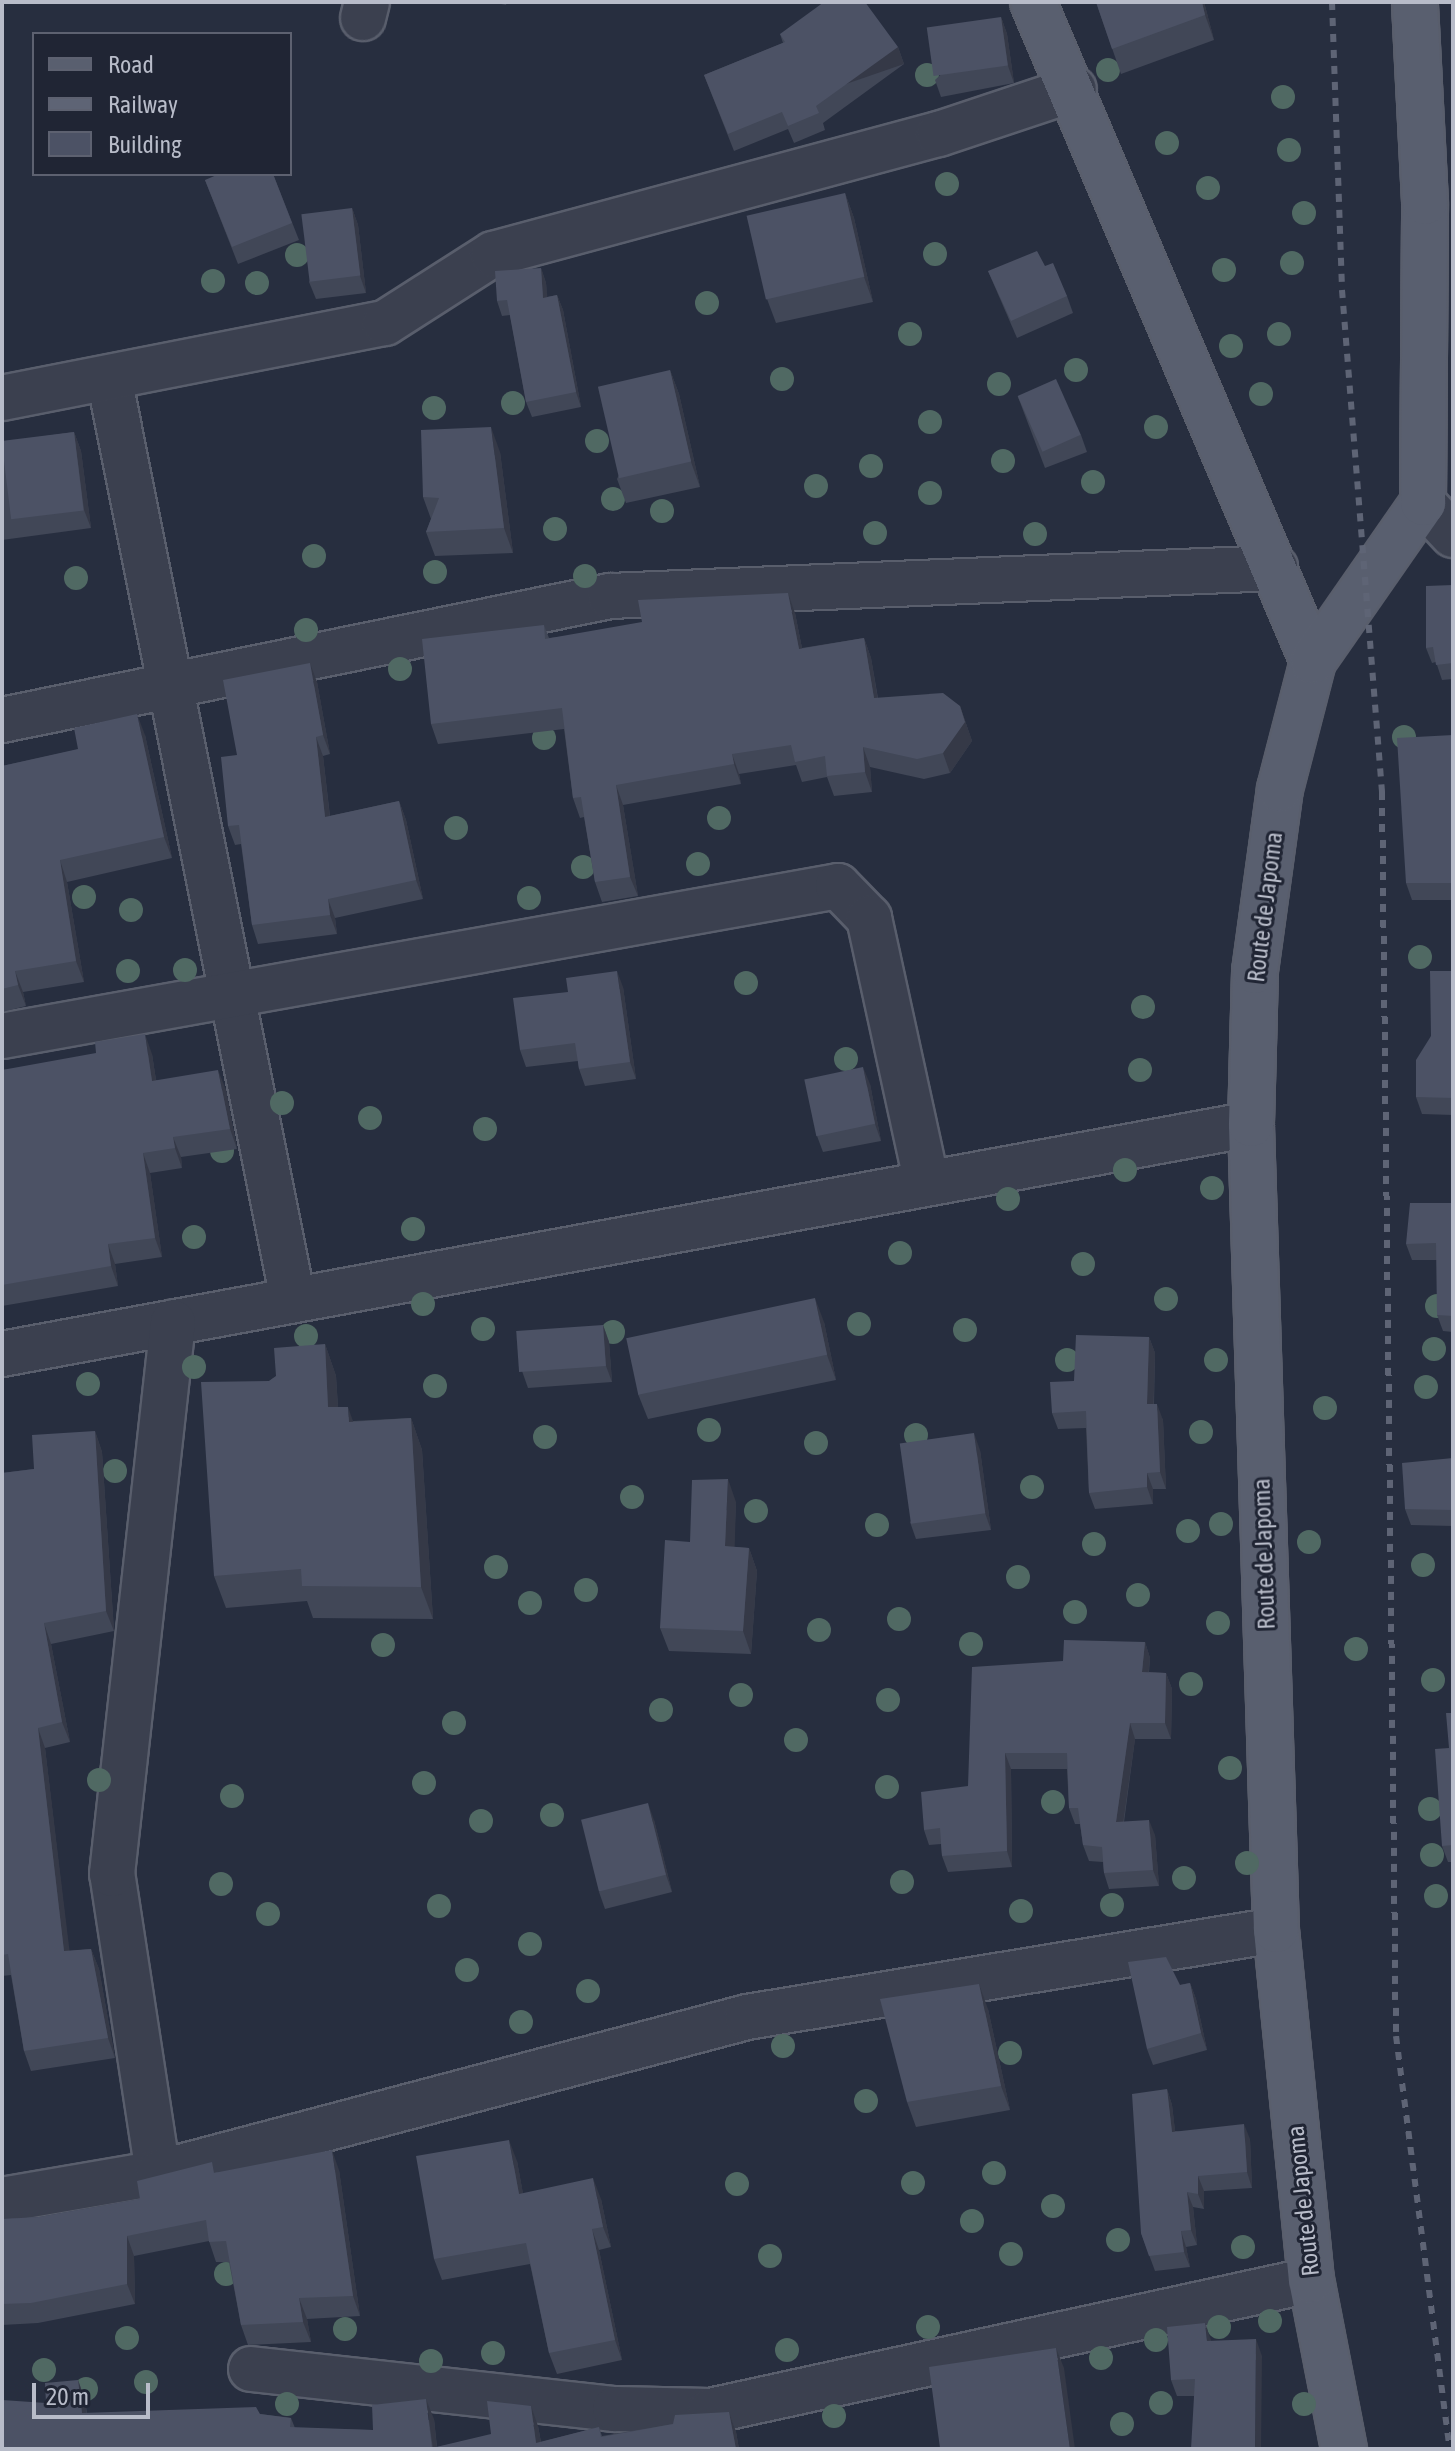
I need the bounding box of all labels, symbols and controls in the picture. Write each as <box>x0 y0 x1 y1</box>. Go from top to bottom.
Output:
legend <box>32 32 292 176</box>
text: Road <box>108 51 154 78</box>
text: Railway <box>108 91 178 118</box>
text: Building <box>108 131 181 158</box>
street label: Route de Japoma <box>1241 830 1289 984</box>
street label: Route de Japoma <box>1247 1478 1281 1630</box>
street label: Route de Japoma <box>1281 2124 1325 2278</box>
scale bar <box>36 2367 154 2417</box>
text: 20 m <box>46 2383 89 2410</box>

